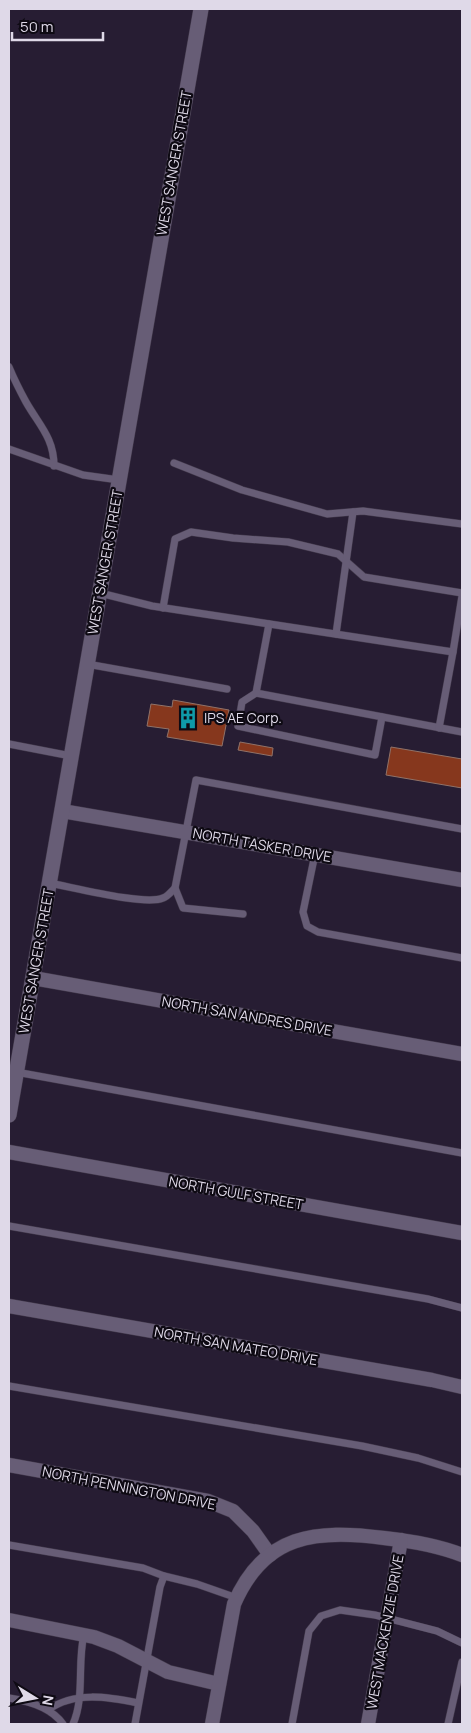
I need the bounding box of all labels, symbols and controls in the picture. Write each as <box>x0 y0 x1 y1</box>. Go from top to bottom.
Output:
scale bar <box>12 10 104 42</box>
text: 50 m <box>20 16 54 37</box>
street label: WEST SANGER STREET <box>151 88 196 237</box>
street label: WEST SANGER STREET <box>82 487 127 636</box>
building icon: IPS AE Corp. <box>175 705 201 731</box>
place label: IPS AE Corp. <box>204 708 282 727</box>
street label: NORTH TASKER DRIVE <box>191 823 333 866</box>
street label: WEST SANGER STREET <box>13 886 58 1035</box>
street label: NORTH SAN ANDRES DRIVE <box>160 991 334 1040</box>
street label: NORTH GULF STREET <box>167 1171 305 1214</box>
street label: NORTH SAN MATEO DRIVE <box>153 1322 319 1369</box>
street label: NORTH PENNINGTON DRIVE <box>41 1461 217 1514</box>
street label: WEST MACKENZIE DRIVE <box>362 1553 407 1711</box>
north arrow <box>10 1673 60 1723</box>
text: N <box>38 1694 59 1707</box>

